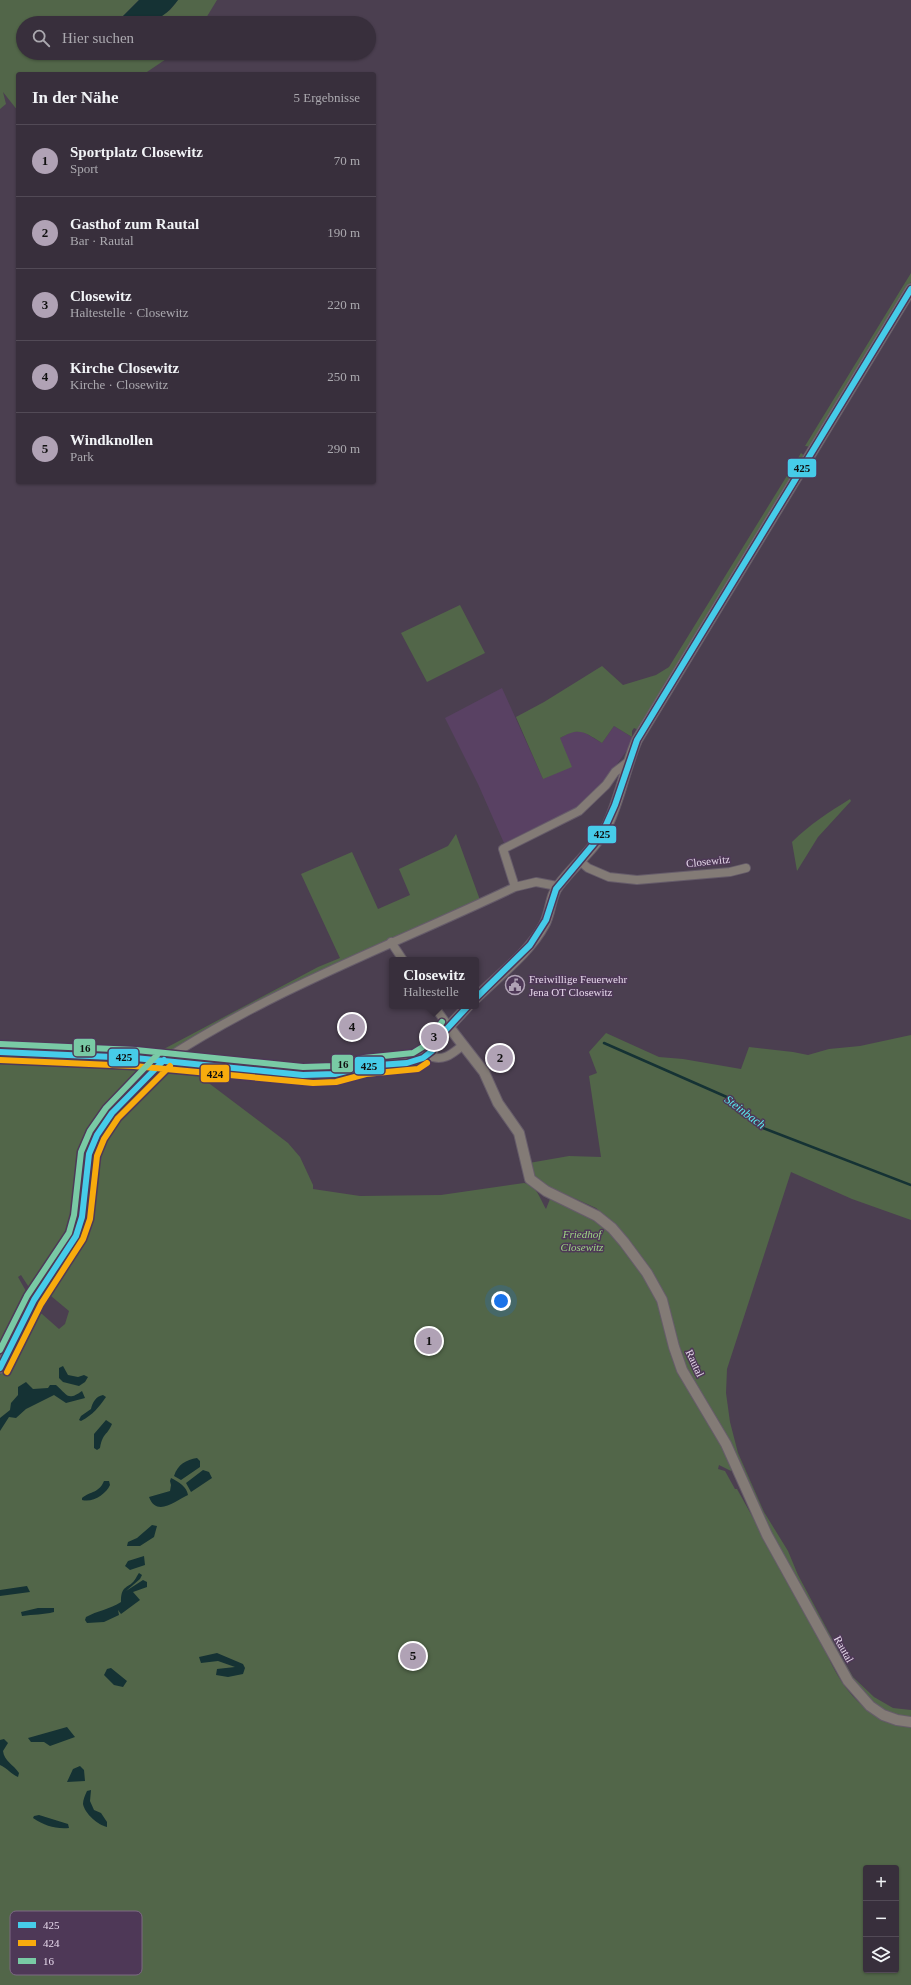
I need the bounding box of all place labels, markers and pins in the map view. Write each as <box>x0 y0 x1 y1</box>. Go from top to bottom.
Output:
place label: Freiwillige Feuerwehr Jena OT Closewitz <box>529 973 627 998</box>
public building icon: Freiwillige Feuerwehr Jena OT Closewitz <box>504 974 526 996</box>
pin: 4 <box>339 1012 365 1042</box>
pin: 3 <box>421 1022 447 1052</box>
pin: 2 <box>487 1043 513 1073</box>
pin: 1 <box>416 1326 442 1356</box>
pin: 5 <box>400 1641 426 1671</box>

